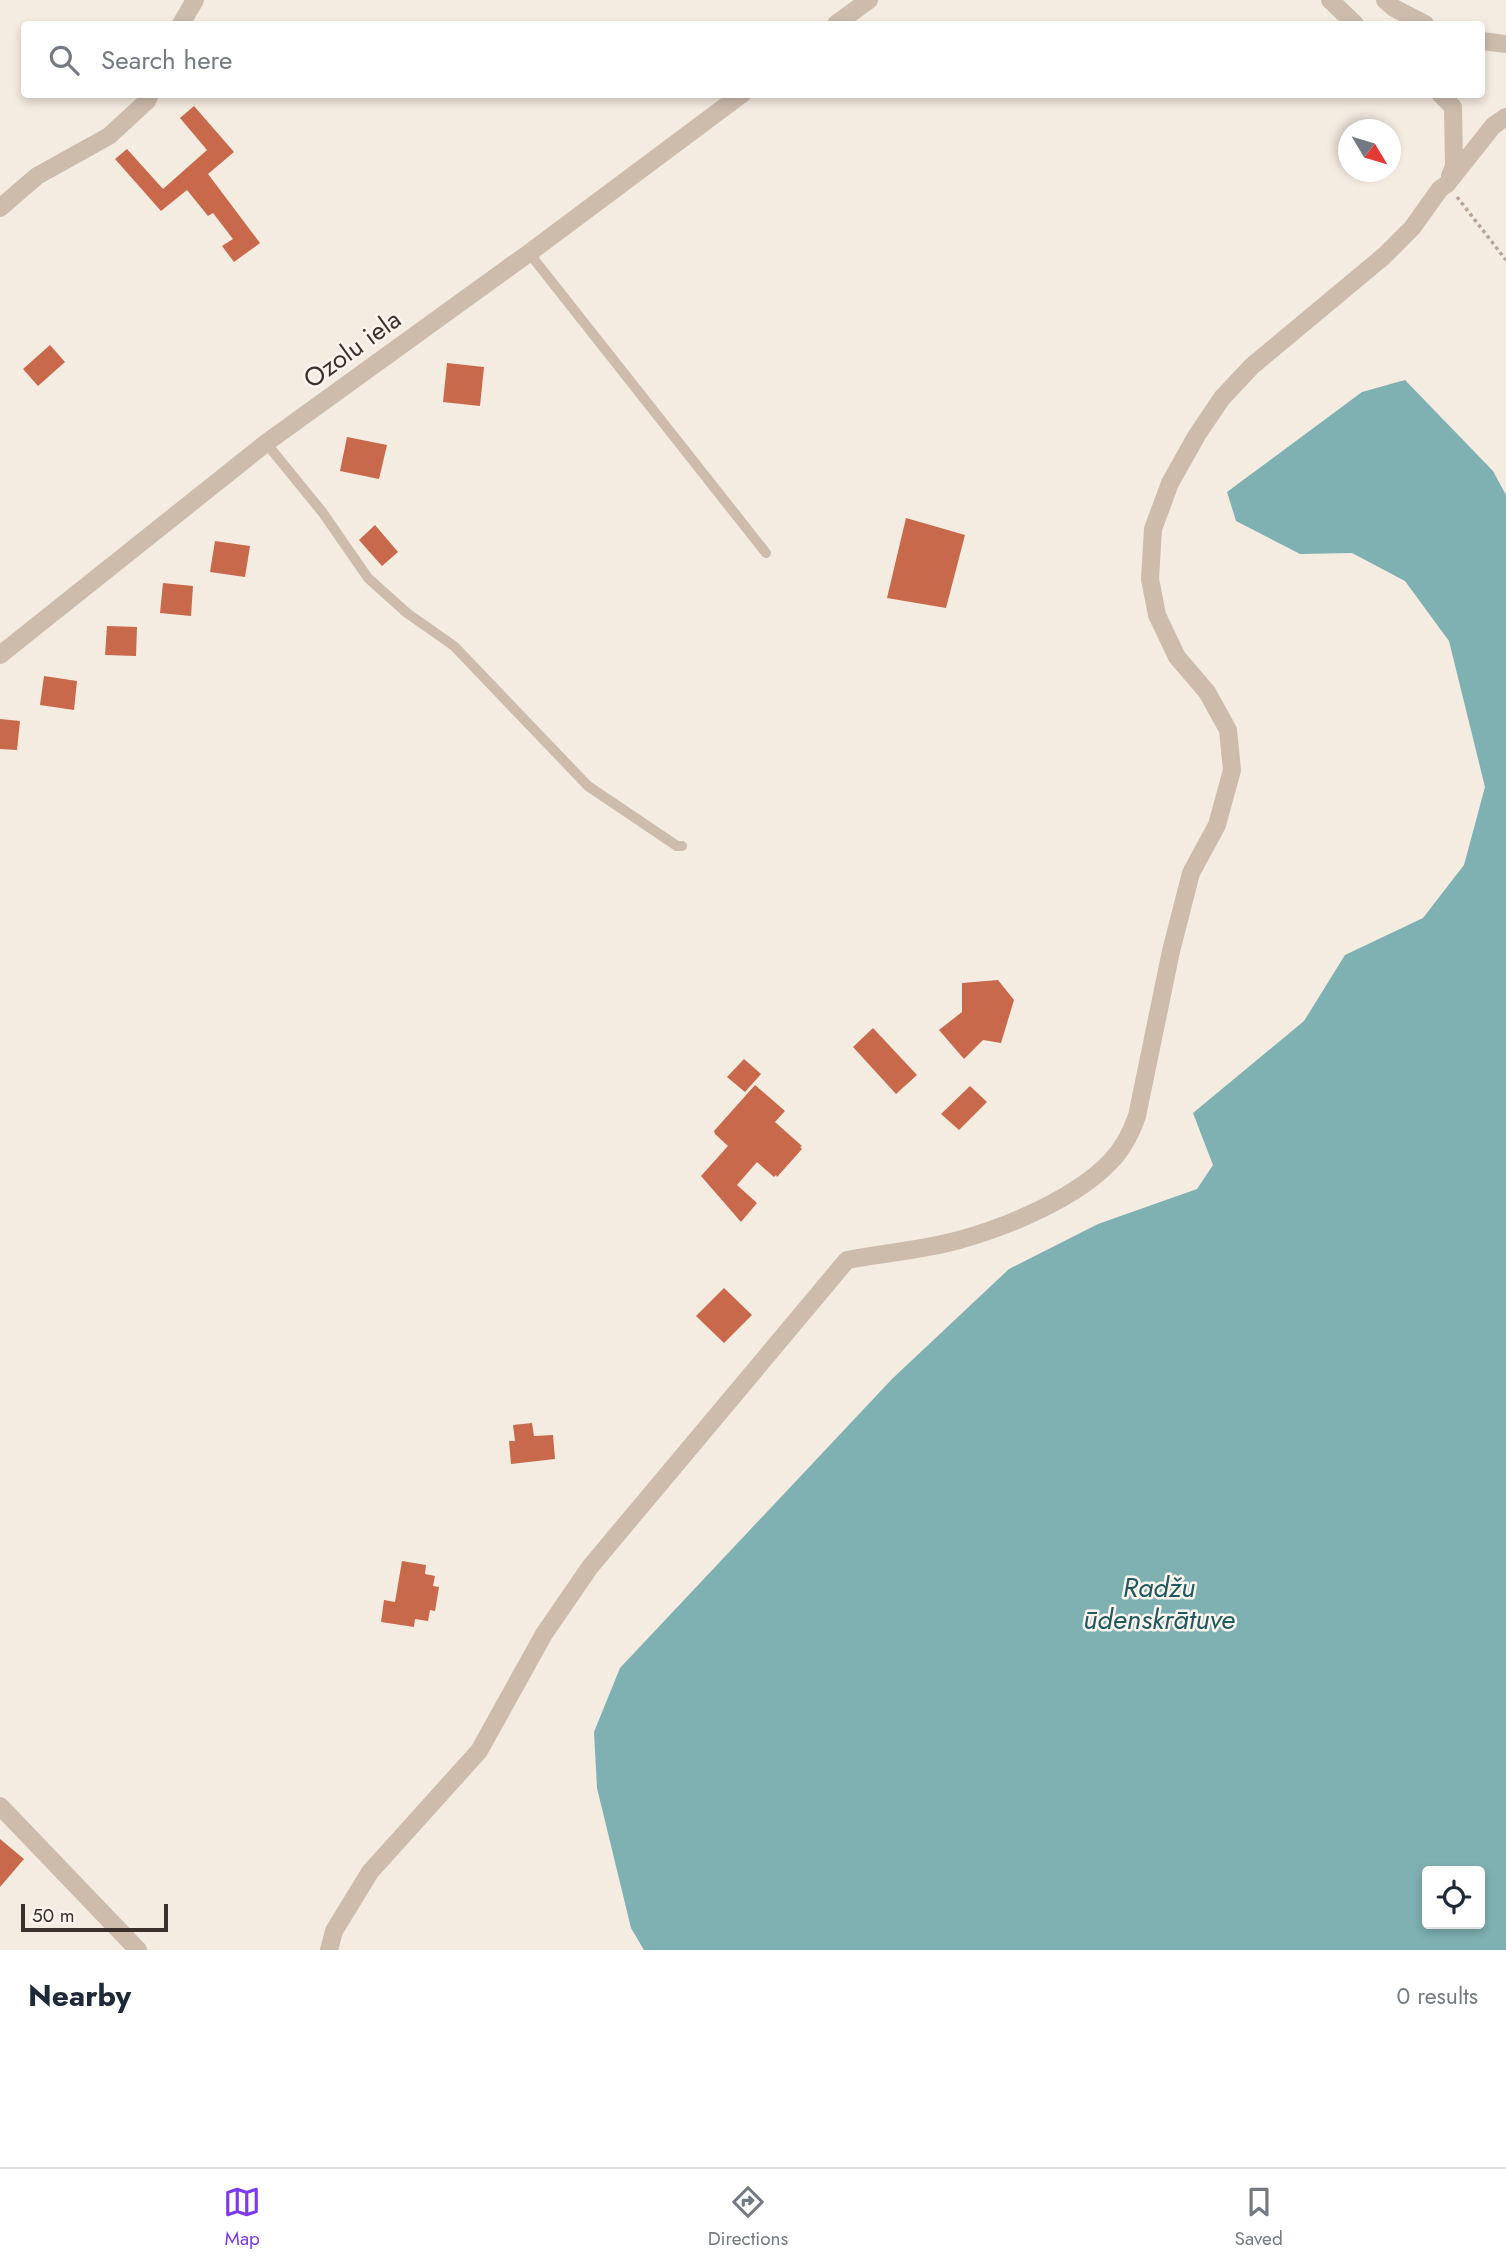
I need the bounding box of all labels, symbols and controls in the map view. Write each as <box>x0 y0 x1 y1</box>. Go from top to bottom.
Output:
search box <box>21 21 1485 98</box>
icon: search <box>45 41 83 79</box>
text: Search here <box>101 41 233 79</box>
north arrow <box>1338 119 1401 182</box>
street label: Ozolu iela <box>295 301 409 397</box>
water label: Radžu ūdenskrātuve <box>1083 1567 1235 1640</box>
map controls <box>1422 1866 1485 1929</box>
button: locate <box>1422 1866 1485 1929</box>
scale bar <box>21 1901 168 1933</box>
text: 50 m <box>32 1902 75 1929</box>
text: Nearby <box>28 1974 131 2017</box>
text: 0 results <box>1396 1979 1478 2013</box>
tab: Map <box>223 2183 261 2252</box>
tab: Directions <box>708 2183 788 2252</box>
tab: Saved <box>1235 2183 1283 2252</box>

